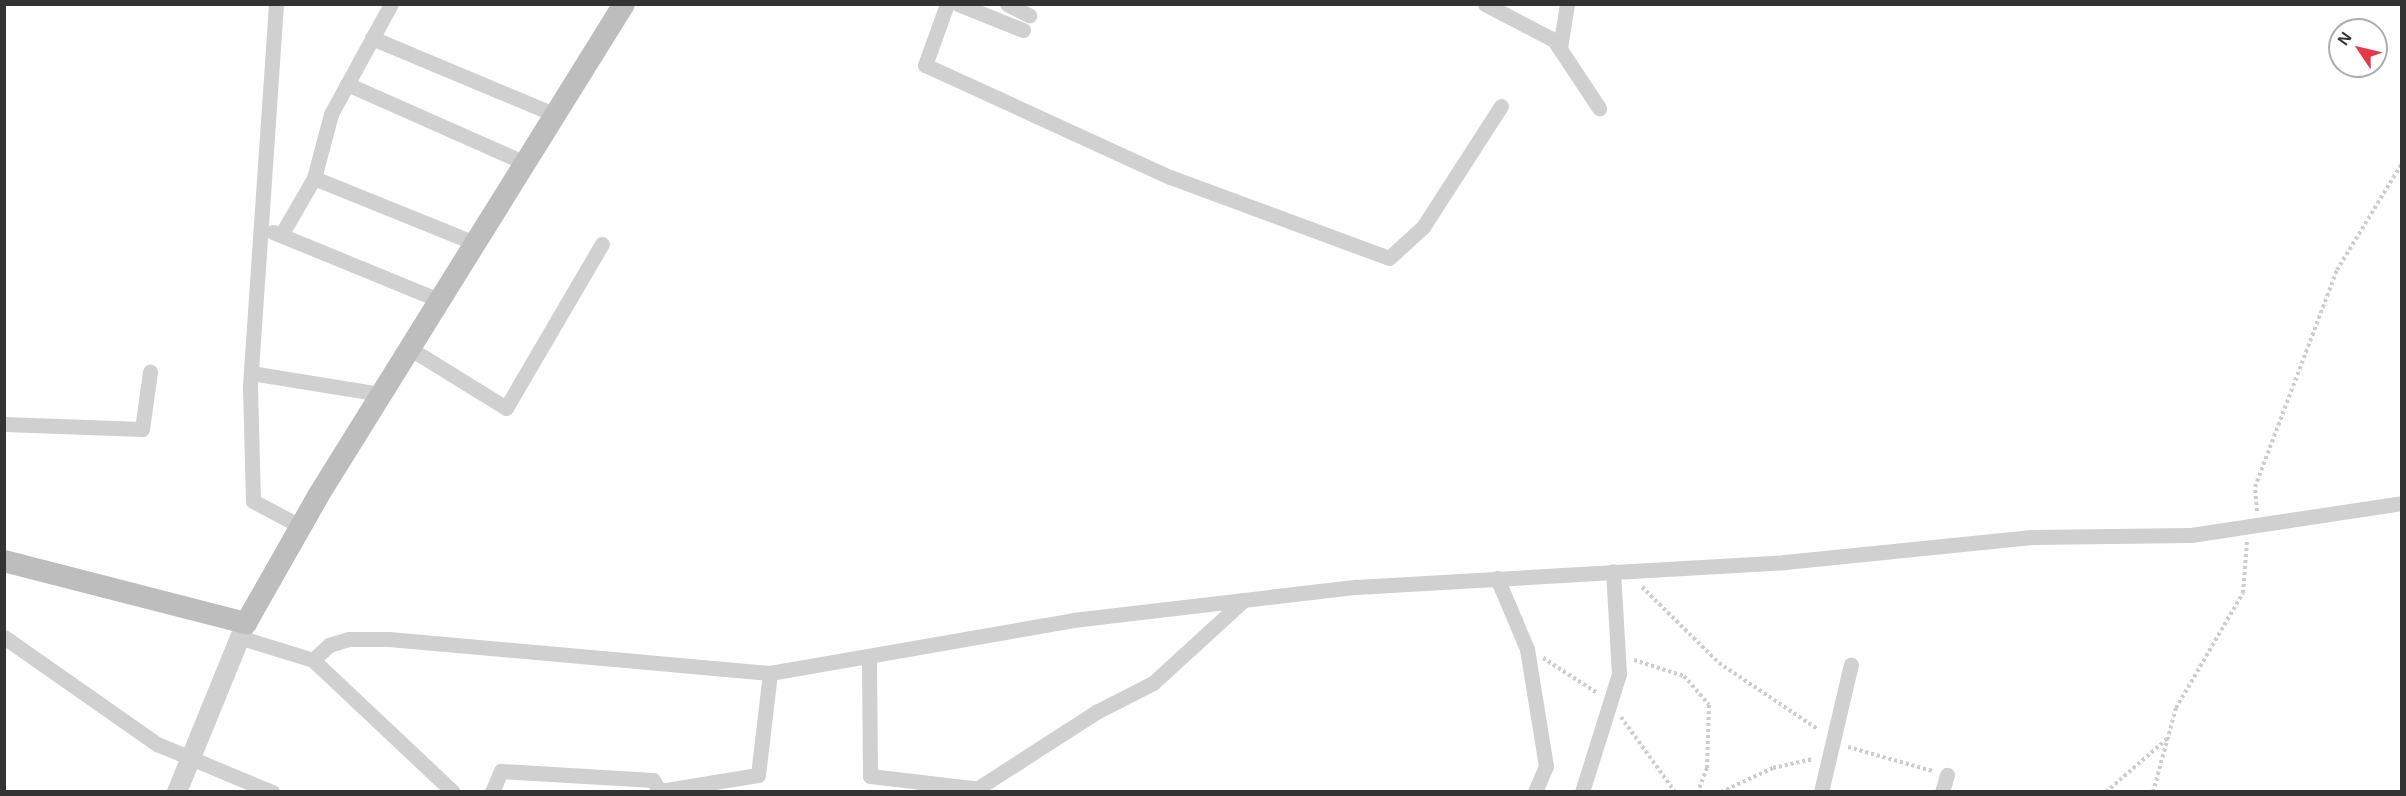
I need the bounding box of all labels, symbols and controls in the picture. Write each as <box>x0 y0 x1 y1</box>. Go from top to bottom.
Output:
north arrow <box>2328 18 2388 78</box>
text: N <box>2334 29 2355 48</box>

